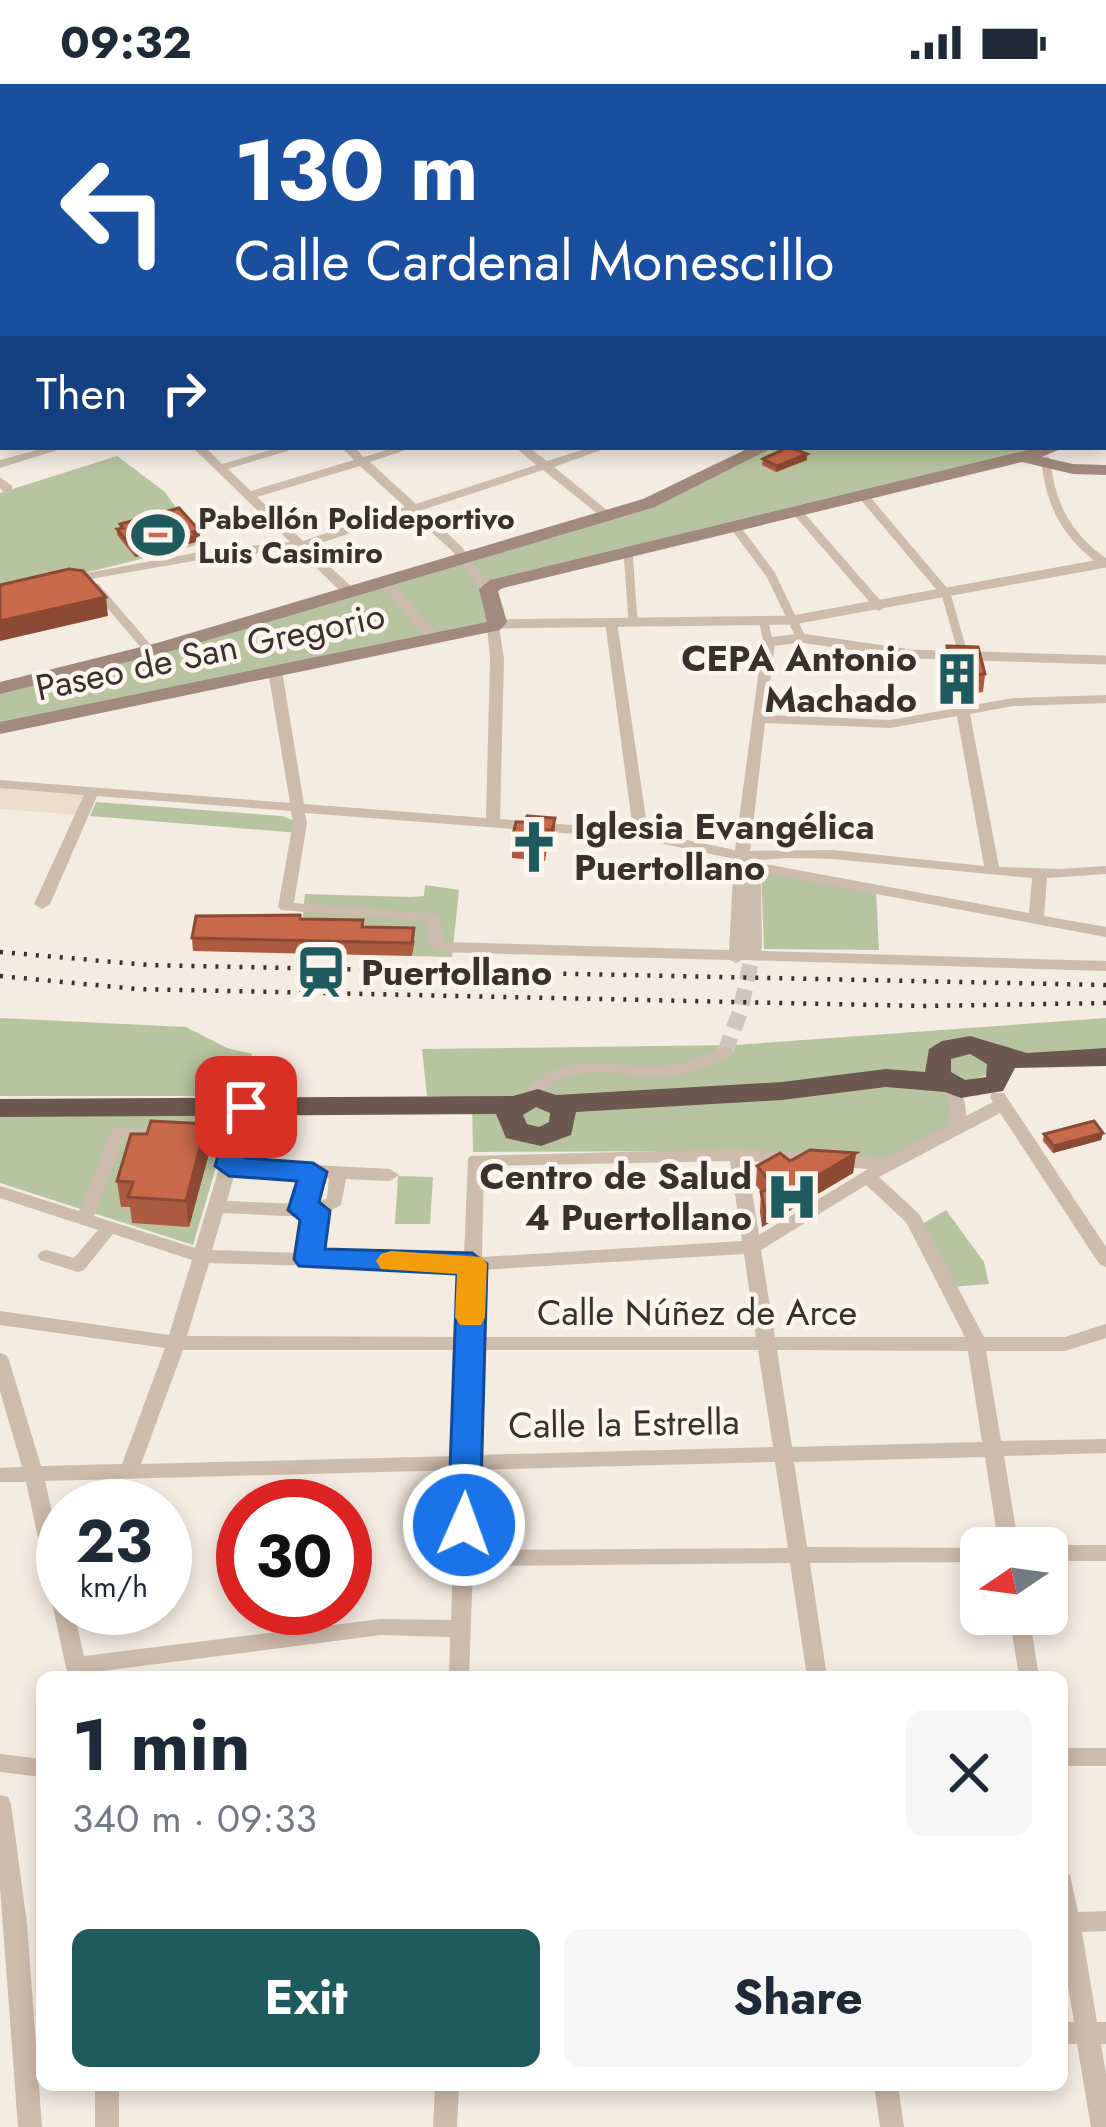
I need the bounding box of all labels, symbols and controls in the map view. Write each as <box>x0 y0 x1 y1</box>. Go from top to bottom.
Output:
text: 09:32 <box>60 10 192 75</box>
text: 130 m <box>234 110 479 232</box>
icon: left <box>36 132 192 288</box>
text: Calle Cardenal Monescillo <box>234 222 834 300</box>
icon: right <box>151 360 217 426</box>
text: Then <box>36 361 127 426</box>
place label: Pabellón Polideportivo Luis Casimiro <box>198 497 515 574</box>
sports icon: Pabellón Polideportivo Luis Casimiro <box>129 506 187 564</box>
street label: Paseo de San Gregorio <box>31 589 389 713</box>
place label: CEPA Antonio Machado <box>681 632 917 725</box>
building icon: CEPA Antonio Machado <box>928 650 986 708</box>
place label: Iglesia Evangélica Puertollano <box>574 800 875 893</box>
church icon: Iglesia Evangélica Puertollano <box>505 818 563 876</box>
station icon: Puertollano <box>292 943 350 1001</box>
place label: Puertollano <box>361 946 552 998</box>
pin <box>195 1056 297 1158</box>
icon: arrive <box>213 1074 279 1140</box>
place label: Centro de Salud 4 Puertollano <box>480 1150 752 1243</box>
hospital icon: Centro de Salud 4 Puertollano <box>763 1168 821 1226</box>
street label: Calle Núñez de Arce <box>537 1286 857 1338</box>
street label: Calle la Estrella <box>508 1395 740 1451</box>
position arrow <box>401 1462 527 1588</box>
speed limit sign: 30 <box>216 1479 372 1635</box>
text: 23 <box>76 1498 152 1585</box>
north arrow <box>960 1527 1068 1635</box>
map controls <box>960 1527 1068 1635</box>
text: km/h <box>80 1565 148 1608</box>
text: 1 min <box>72 1693 251 1797</box>
button: close <box>906 1710 1032 1836</box>
text: 340 m · 09:33 <box>72 1790 317 1847</box>
button: Exit <box>72 1929 540 2067</box>
button: Share <box>564 1929 1032 2067</box>

